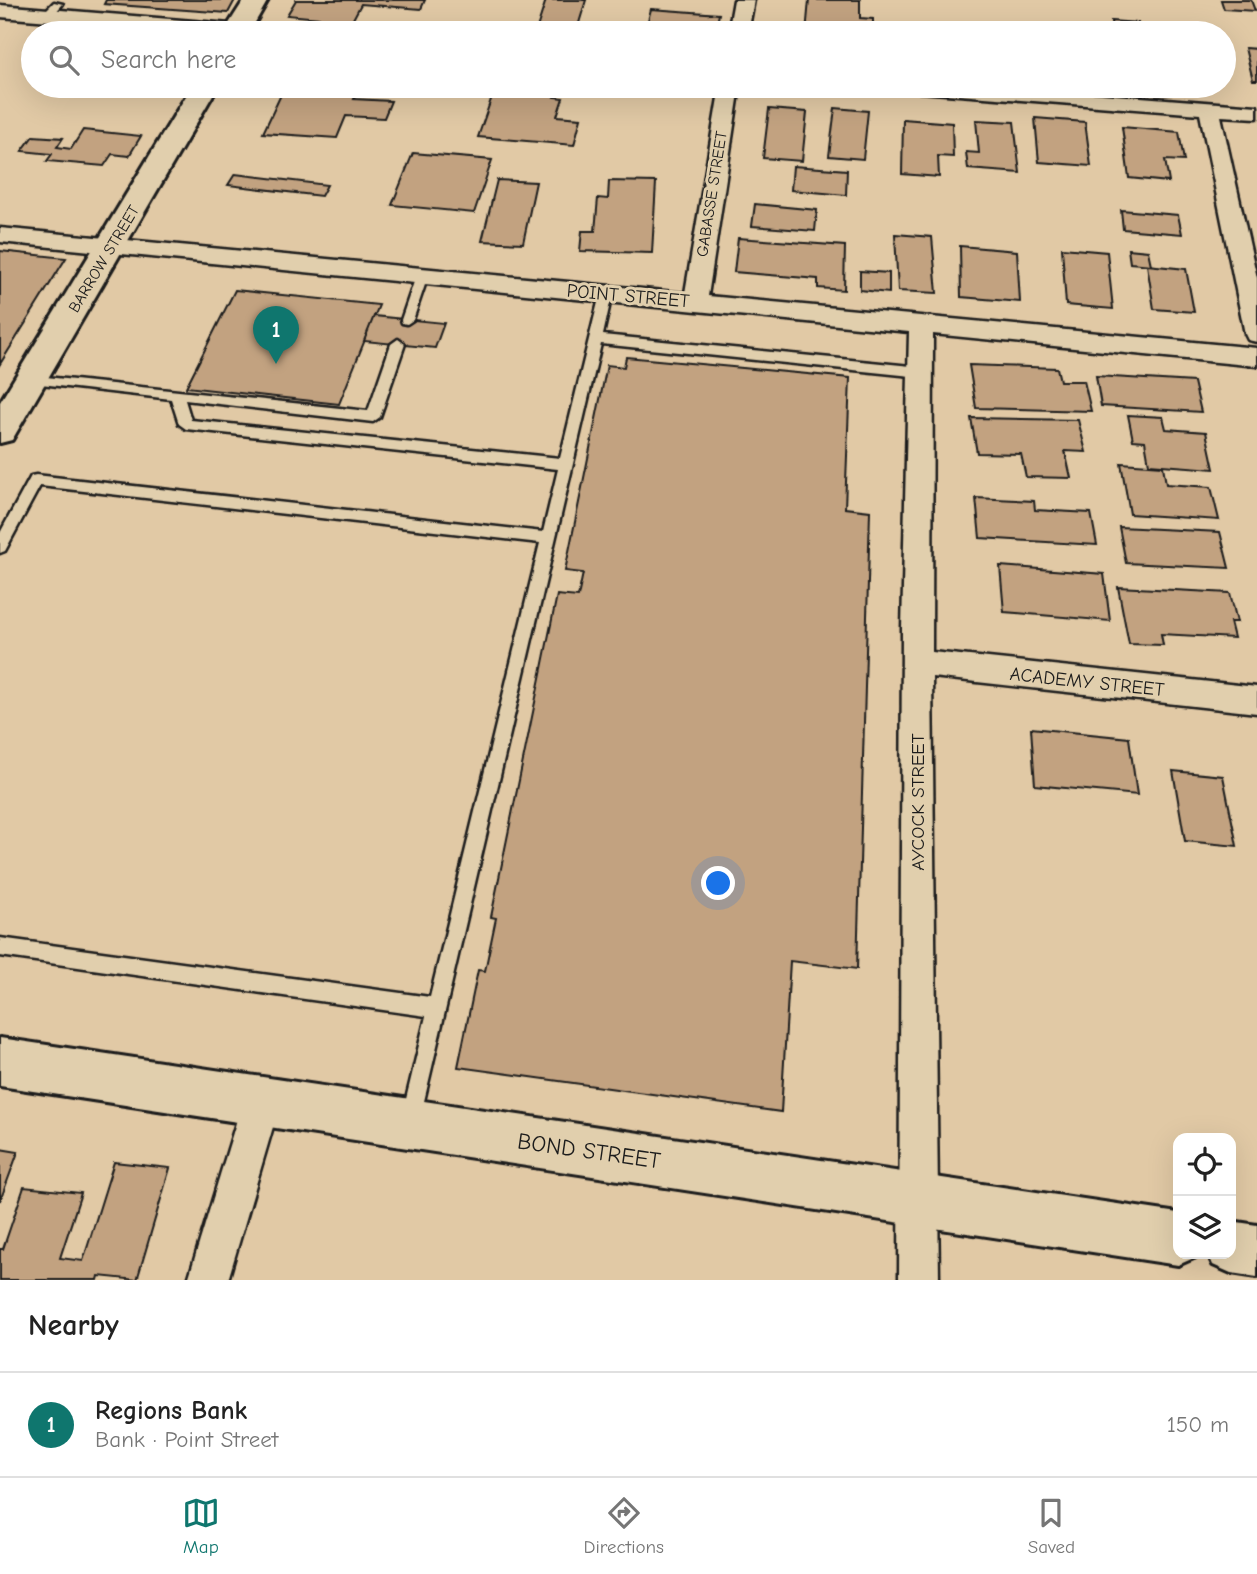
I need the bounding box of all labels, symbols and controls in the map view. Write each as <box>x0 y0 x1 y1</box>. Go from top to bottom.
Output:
search box <box>21 21 1236 98</box>
icon: search <box>45 41 83 79</box>
text: Search here <box>101 45 236 75</box>
street label: GABASSE STREET <box>693 129 731 258</box>
street label: BARROW STREET <box>65 202 143 316</box>
street label: POINT STREET <box>566 280 690 312</box>
pin: 1 <box>253 306 299 364</box>
street label: ACADEMY STREET <box>1009 663 1165 701</box>
street label: AYCOCK STREET <box>907 733 929 871</box>
your location <box>701 866 735 900</box>
street label: BOND STREET <box>516 1128 662 1174</box>
map controls <box>1173 1133 1236 1259</box>
button: locate <box>1173 1133 1236 1196</box>
button: layers <box>1173 1196 1236 1259</box>
text: Nearby <box>28 1308 119 1343</box>
text: Regions Bank <box>95 1396 247 1426</box>
text: 1 <box>46 1411 56 1438</box>
text: 150 m <box>1167 1411 1229 1438</box>
text: Bank · Point Street <box>95 1426 278 1453</box>
tab: Map <box>182 1494 220 1558</box>
tab: Directions <box>584 1494 664 1558</box>
tab: Saved <box>1028 1494 1075 1558</box>

